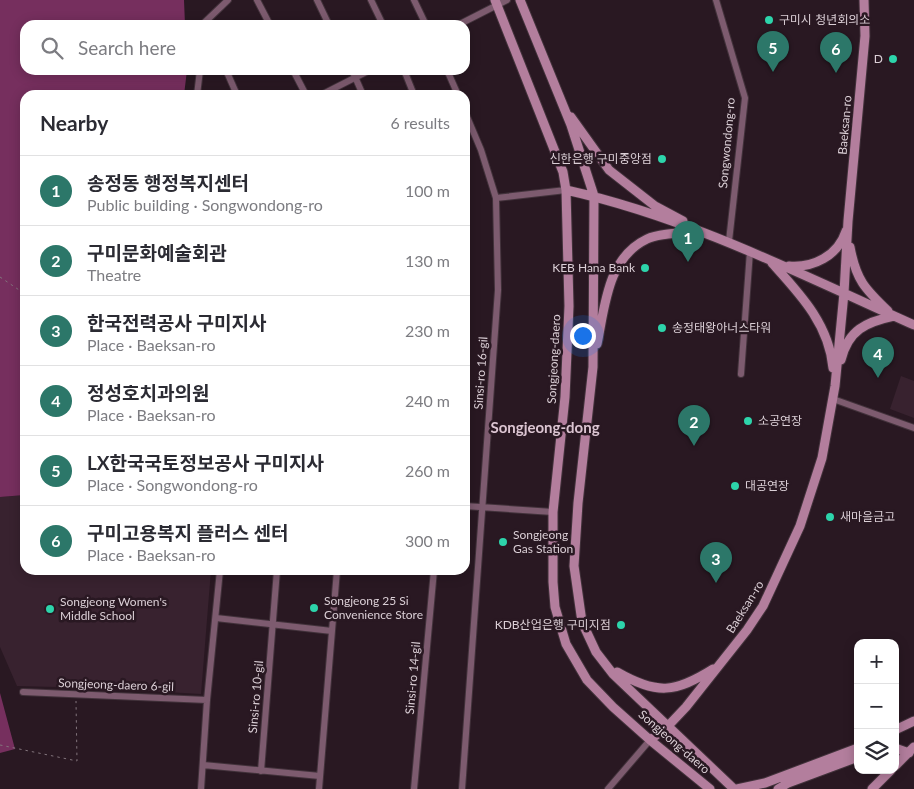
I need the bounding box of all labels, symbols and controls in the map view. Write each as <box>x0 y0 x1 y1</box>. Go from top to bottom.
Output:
place label: 구미시 청년회의소 <box>779 12 870 27</box>
marker: 구미시 청년회의소 <box>763 14 775 26</box>
search box <box>20 20 470 75</box>
pin: 5 <box>757 31 789 72</box>
pin: 6 <box>820 32 852 73</box>
icon: search <box>38 34 66 62</box>
text: Search here <box>78 36 176 59</box>
place label: D <box>874 51 883 66</box>
marker: D <box>887 53 899 65</box>
street label: Baeksan-ro <box>834 95 855 155</box>
street label: Songwondong-ro <box>715 97 738 189</box>
text: Nearby <box>40 110 108 135</box>
text: 6 results <box>390 113 450 132</box>
place label: 신한은행 구미중앙점 <box>550 151 652 166</box>
marker: 신한은행 구미중앙점 <box>656 153 668 165</box>
text: 송정동 행정복지센터 <box>87 171 249 194</box>
text: 1 <box>51 181 61 200</box>
text: 100 m <box>405 181 450 200</box>
text: Public building · Songwondong-ro <box>87 195 323 214</box>
pin: 1 <box>672 221 704 262</box>
text: 구미문화예술회관 <box>87 241 227 264</box>
text: 2 <box>51 251 61 270</box>
text: 130 m <box>405 251 450 270</box>
place label: KEB Hana Bank <box>552 260 636 275</box>
marker: KEB Hana Bank <box>639 262 651 274</box>
text: Theatre <box>87 265 141 284</box>
text: 한국전력공사 구미지사 <box>87 311 266 334</box>
street label: Songjeong-daero <box>544 314 563 404</box>
place label: 송정태왕아너스타워 <box>672 320 771 335</box>
text: 3 <box>51 321 61 340</box>
text: 230 m <box>405 321 450 340</box>
marker: 송정태왕아너스타워 <box>656 322 668 334</box>
your location <box>570 323 596 349</box>
text: Place · Baeksan-ro <box>87 335 216 354</box>
street label: Sinsi-ro 16-gil <box>470 336 491 410</box>
pin: 4 <box>862 337 894 378</box>
text: 정성호치과의원 <box>87 381 209 404</box>
text: 4 <box>51 391 61 410</box>
text: 240 m <box>405 391 450 410</box>
text: Place · Baeksan-ro <box>87 405 216 424</box>
pin: 2 <box>678 405 710 446</box>
place label: 소공연장 <box>758 413 802 428</box>
marker: 소공연장 <box>742 415 754 427</box>
district label: Songjeong-dong <box>490 418 600 436</box>
text: LX한국국토정보공사 구미지사 <box>87 451 324 474</box>
text: 5 <box>51 461 61 480</box>
text: 260 m <box>405 461 450 480</box>
text: Place · Songwondong-ro <box>87 475 258 494</box>
place label: 대공연장 <box>745 478 789 493</box>
marker: 대공연장 <box>729 480 741 492</box>
place label: 새마을금고 <box>840 509 895 524</box>
marker: 새마을금고 <box>824 511 836 523</box>
text: 구미고용복지 플러스 센터 <box>87 521 289 544</box>
place label: Songjeong Gas Station <box>513 527 573 556</box>
text: 6 <box>51 531 61 550</box>
text: 300 m <box>405 531 450 550</box>
marker: Songjeong Gas Station <box>497 536 509 548</box>
pin: 3 <box>700 542 732 583</box>
text: Place · Baeksan-ro <box>87 545 216 564</box>
street label: Baeksan-ro <box>723 577 767 636</box>
place label: Songjeong 25 Si Convenience Store <box>324 593 423 622</box>
place label: Songjeong Women's Middle School <box>60 594 167 623</box>
marker: Songjeong 25 Si Convenience Store <box>308 602 320 614</box>
marker: Songjeong Women's Middle School <box>44 603 56 615</box>
place label: KDB산업은행 구미지점 <box>495 617 611 632</box>
marker: KDB산업은행 구미지점 <box>615 619 627 631</box>
map controls <box>854 639 899 774</box>
button: + <box>854 639 899 684</box>
street label: Sinsi-ro 14-gil <box>402 641 423 715</box>
street label: Sinsi-ro 10-gil <box>245 660 266 734</box>
street label: Songjeong-daero 6-gil <box>58 675 174 694</box>
button: − <box>854 684 899 729</box>
street label: Songjeong-daero <box>636 707 713 777</box>
button: layers <box>854 729 899 774</box>

